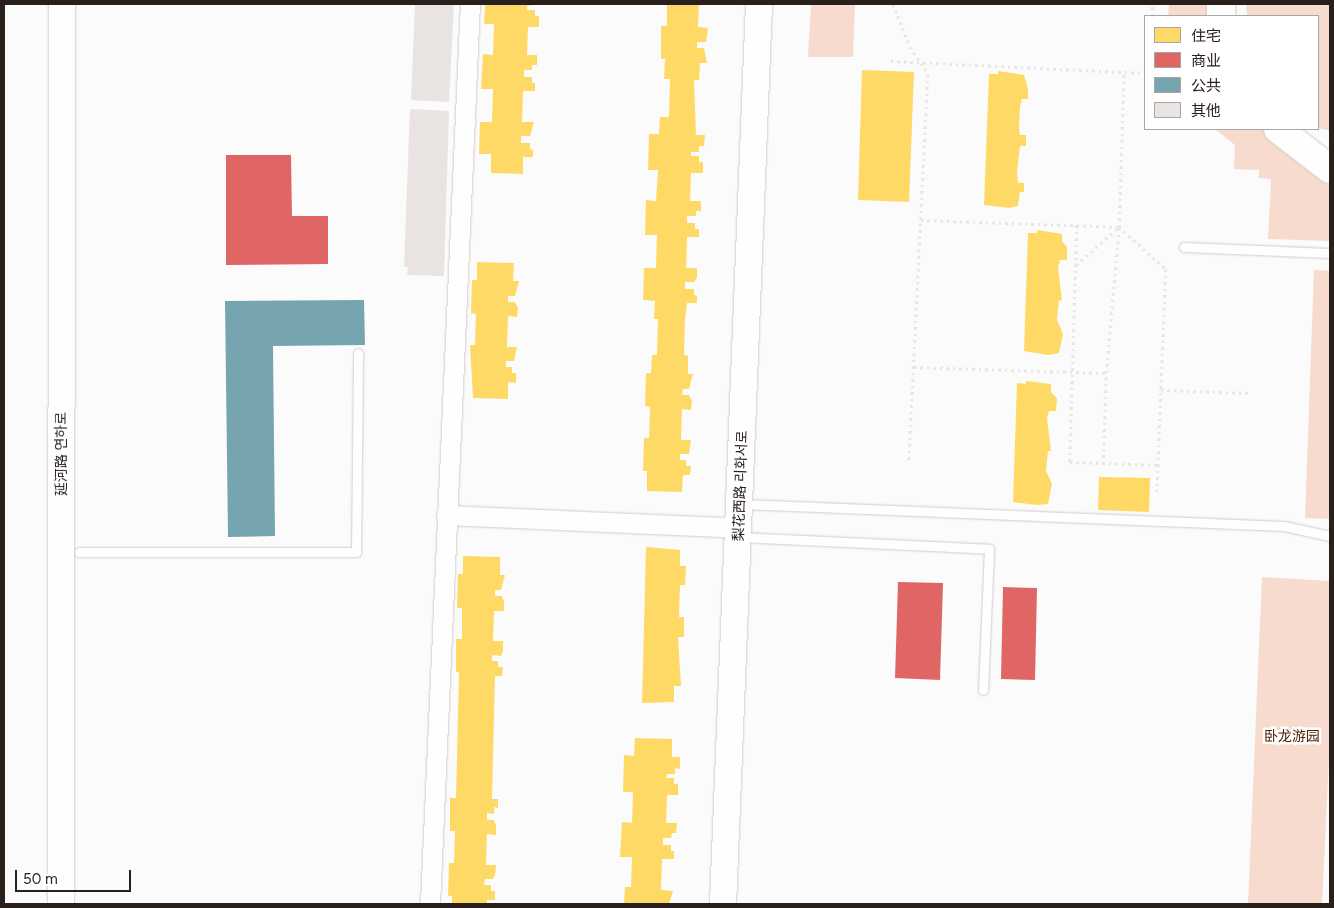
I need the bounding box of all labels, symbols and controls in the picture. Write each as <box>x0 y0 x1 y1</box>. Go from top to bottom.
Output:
legend <box>1144 15 1319 130</box>
text: 住宅 <box>1191 27 1221 45</box>
text: 商业 <box>1191 52 1221 70</box>
text: 公共 <box>1191 77 1221 95</box>
text: 其他 <box>1191 102 1221 120</box>
street label: 延河路 연하로 <box>54 412 70 496</box>
street label: 梨花西路 리화서로 <box>731 430 751 542</box>
park label: 卧龙游园 <box>1264 729 1320 745</box>
scale bar <box>18 860 134 892</box>
text: 50 m <box>23 870 58 888</box>

